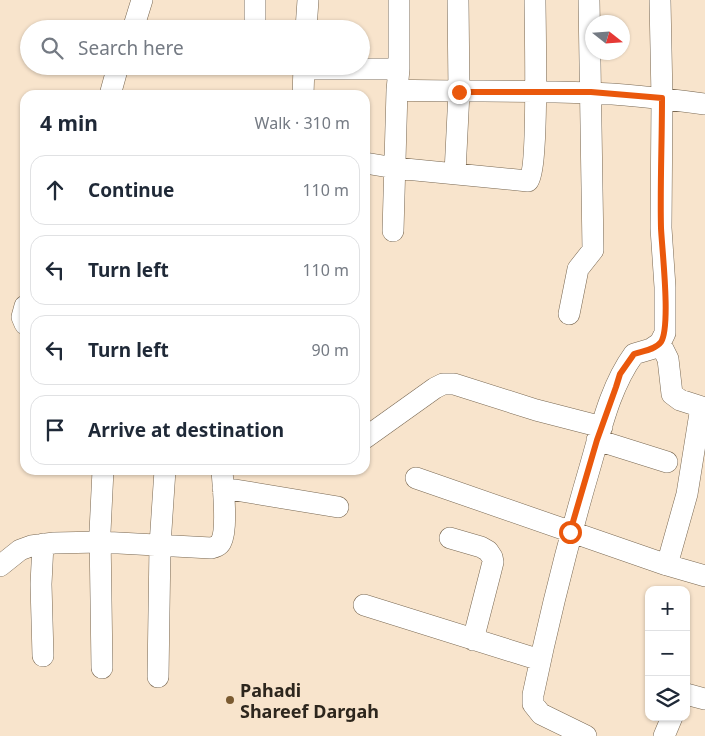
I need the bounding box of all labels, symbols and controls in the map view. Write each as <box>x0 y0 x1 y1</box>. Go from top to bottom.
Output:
north arrow <box>585 15 630 60</box>
search box <box>20 20 370 75</box>
icon: search <box>38 34 66 62</box>
text: Search here <box>78 35 184 61</box>
route end <box>448 81 471 104</box>
text: 4 min <box>40 109 98 137</box>
text: Walk · 310 m <box>255 112 350 134</box>
icon: ahead <box>41 176 69 204</box>
text: Continue <box>88 177 174 203</box>
text: 110 m <box>302 179 349 201</box>
icon: left <box>41 256 69 284</box>
text: Turn left <box>88 257 169 283</box>
text: 110 m <box>302 259 349 281</box>
icon: left <box>41 336 69 364</box>
text: Turn left <box>88 337 169 363</box>
text: 90 m <box>312 339 349 361</box>
icon: arrive <box>41 416 69 444</box>
text: Arrive at destination <box>88 417 284 443</box>
route start <box>559 521 582 544</box>
map controls <box>645 586 690 721</box>
button: + <box>645 586 690 631</box>
button: − <box>645 631 690 676</box>
button: layers <box>645 676 690 721</box>
place label: Pahadi Shareef Dargah <box>240 678 379 723</box>
marker: Pahadi Shareef Dargah <box>224 694 236 706</box>

